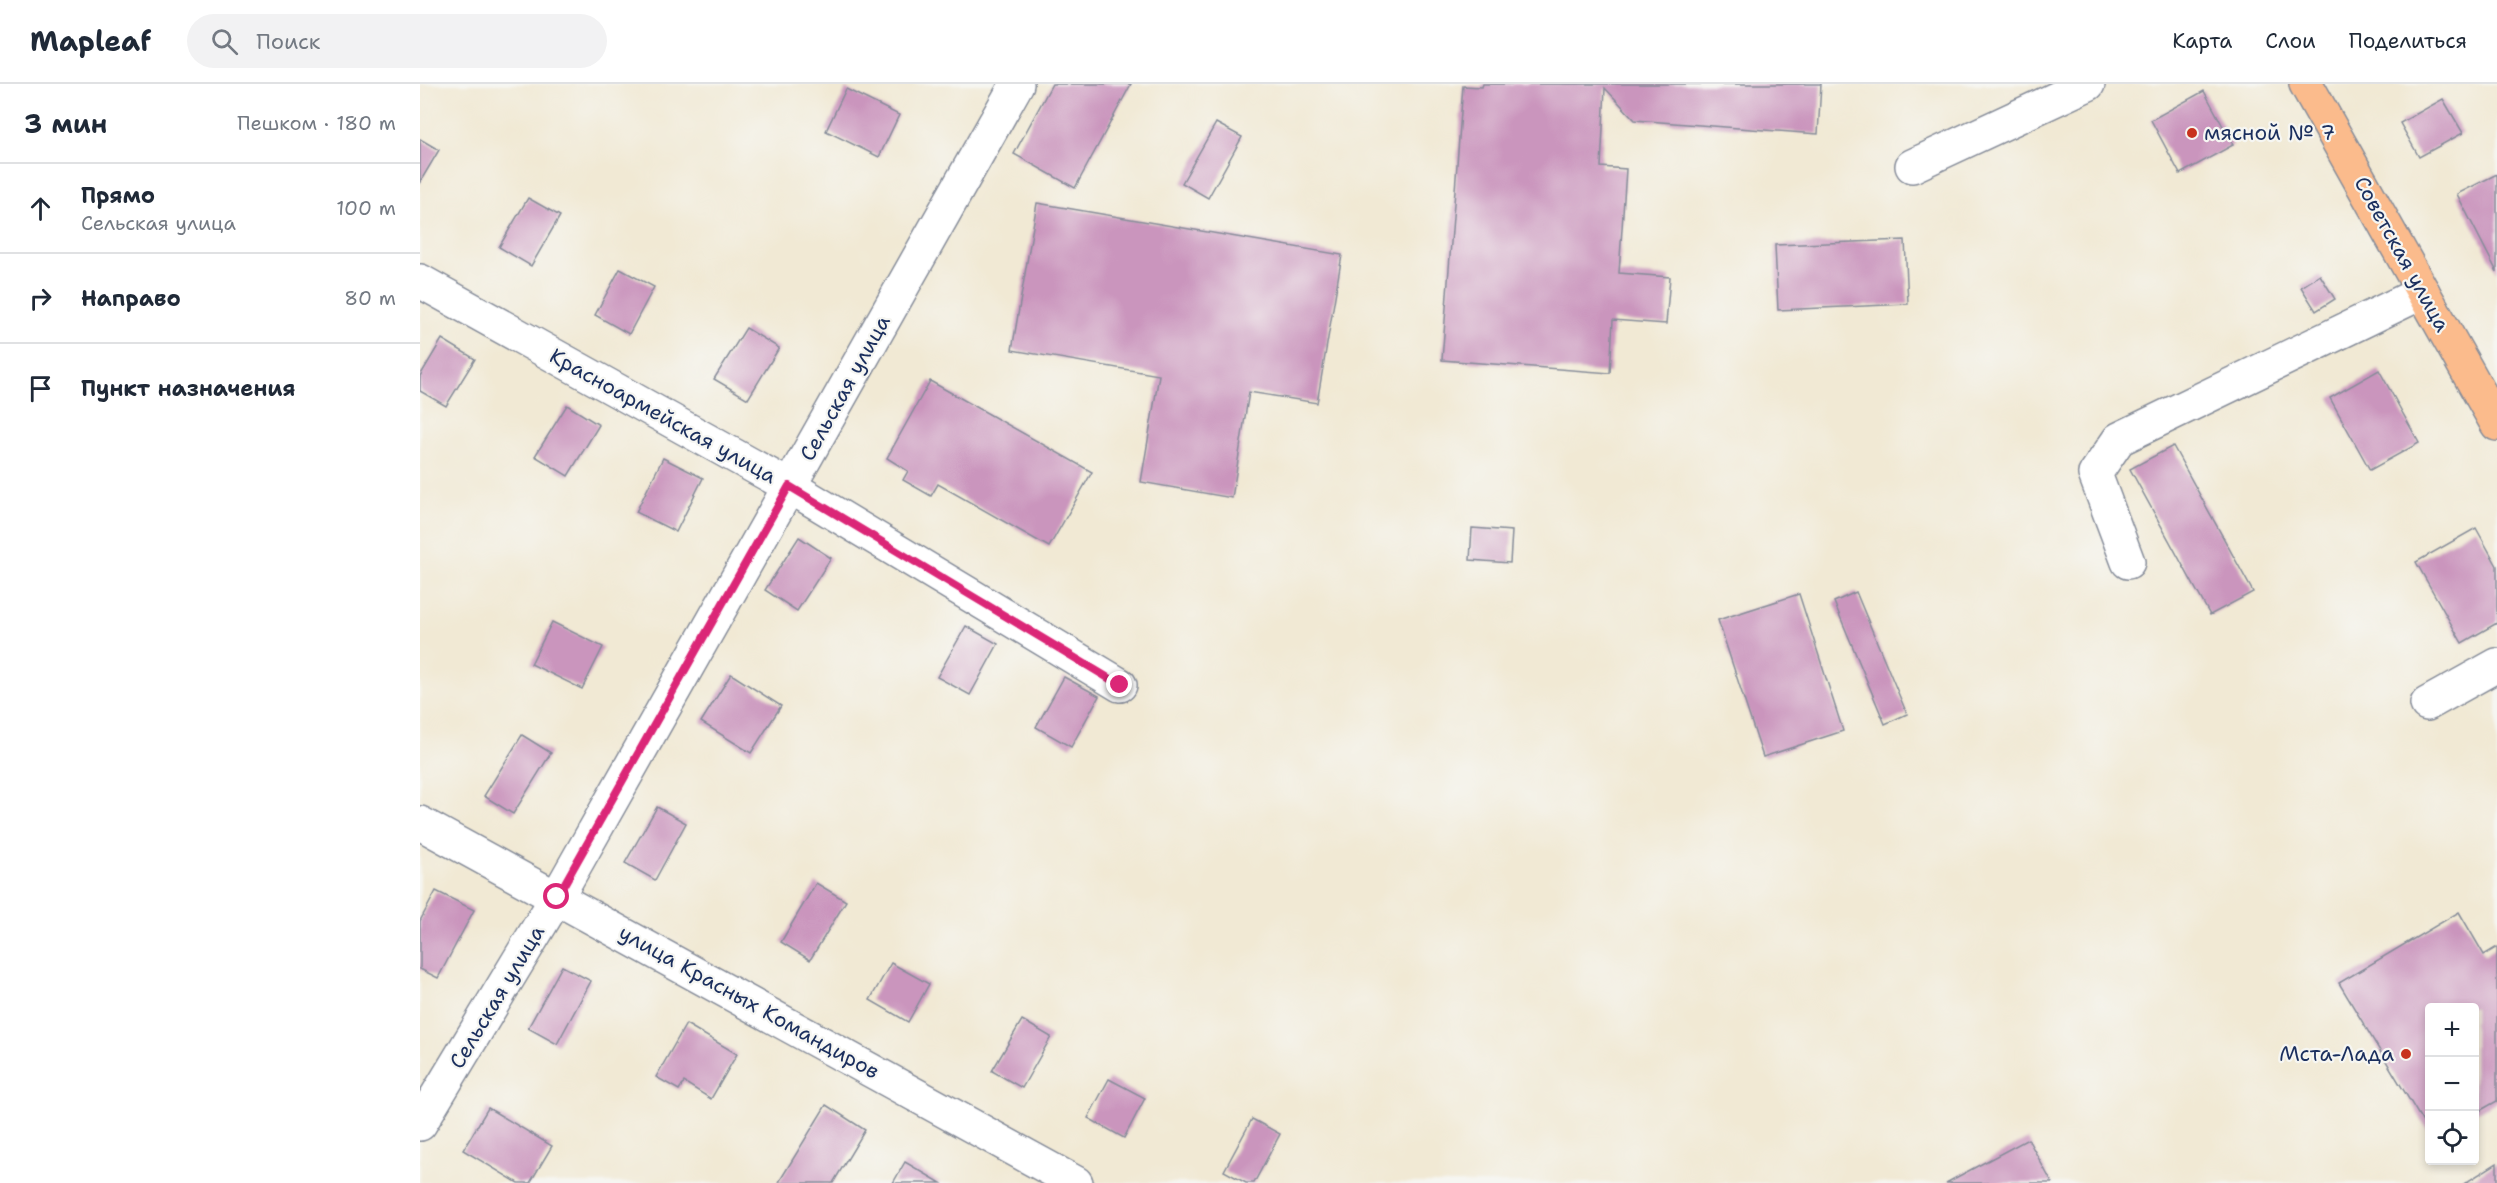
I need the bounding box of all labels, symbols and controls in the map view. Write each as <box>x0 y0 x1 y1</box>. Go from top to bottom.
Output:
search box <box>187 14 607 68</box>
text: Mapleaf <box>30 22 151 60</box>
icon: search <box>208 25 241 58</box>
text: Поиск <box>256 27 320 56</box>
text: Карта <box>2172 27 2232 55</box>
text: Слои <box>2265 27 2316 55</box>
text: Поделиться <box>2349 27 2467 55</box>
text: 3 мин <box>24 106 107 141</box>
text: Пешком · 180 m <box>237 110 396 136</box>
place label: мясной № 7 <box>2204 119 2335 147</box>
marker: мясной № 7 <box>2185 126 2199 140</box>
street label: Советская улица <box>2348 171 2456 337</box>
text: Прямо <box>81 181 155 210</box>
icon: ahead <box>24 192 57 225</box>
text: 100 m <box>336 195 396 221</box>
text: Сельская улица <box>81 210 236 236</box>
icon: right <box>24 282 57 315</box>
text: Направо <box>81 284 181 313</box>
text: 80 m <box>344 285 396 311</box>
street label: Сельская улица <box>793 310 897 466</box>
street label: Красноармейская улица <box>545 342 781 490</box>
icon: arrive <box>24 372 57 405</box>
text: Пункт назначения <box>81 374 295 403</box>
route end <box>1106 671 1132 697</box>
route start <box>543 883 569 909</box>
street label: улица Красных Командиров <box>614 919 884 1085</box>
street label: Сельская улица <box>443 920 551 1074</box>
map controls <box>2425 1003 2479 1165</box>
button: + <box>2425 1003 2479 1057</box>
place label: Мста-Лада <box>2279 1040 2394 1068</box>
marker: Мста-Лада <box>2399 1047 2413 1061</box>
button: − <box>2425 1057 2479 1111</box>
button: locate <box>2425 1111 2479 1165</box>

